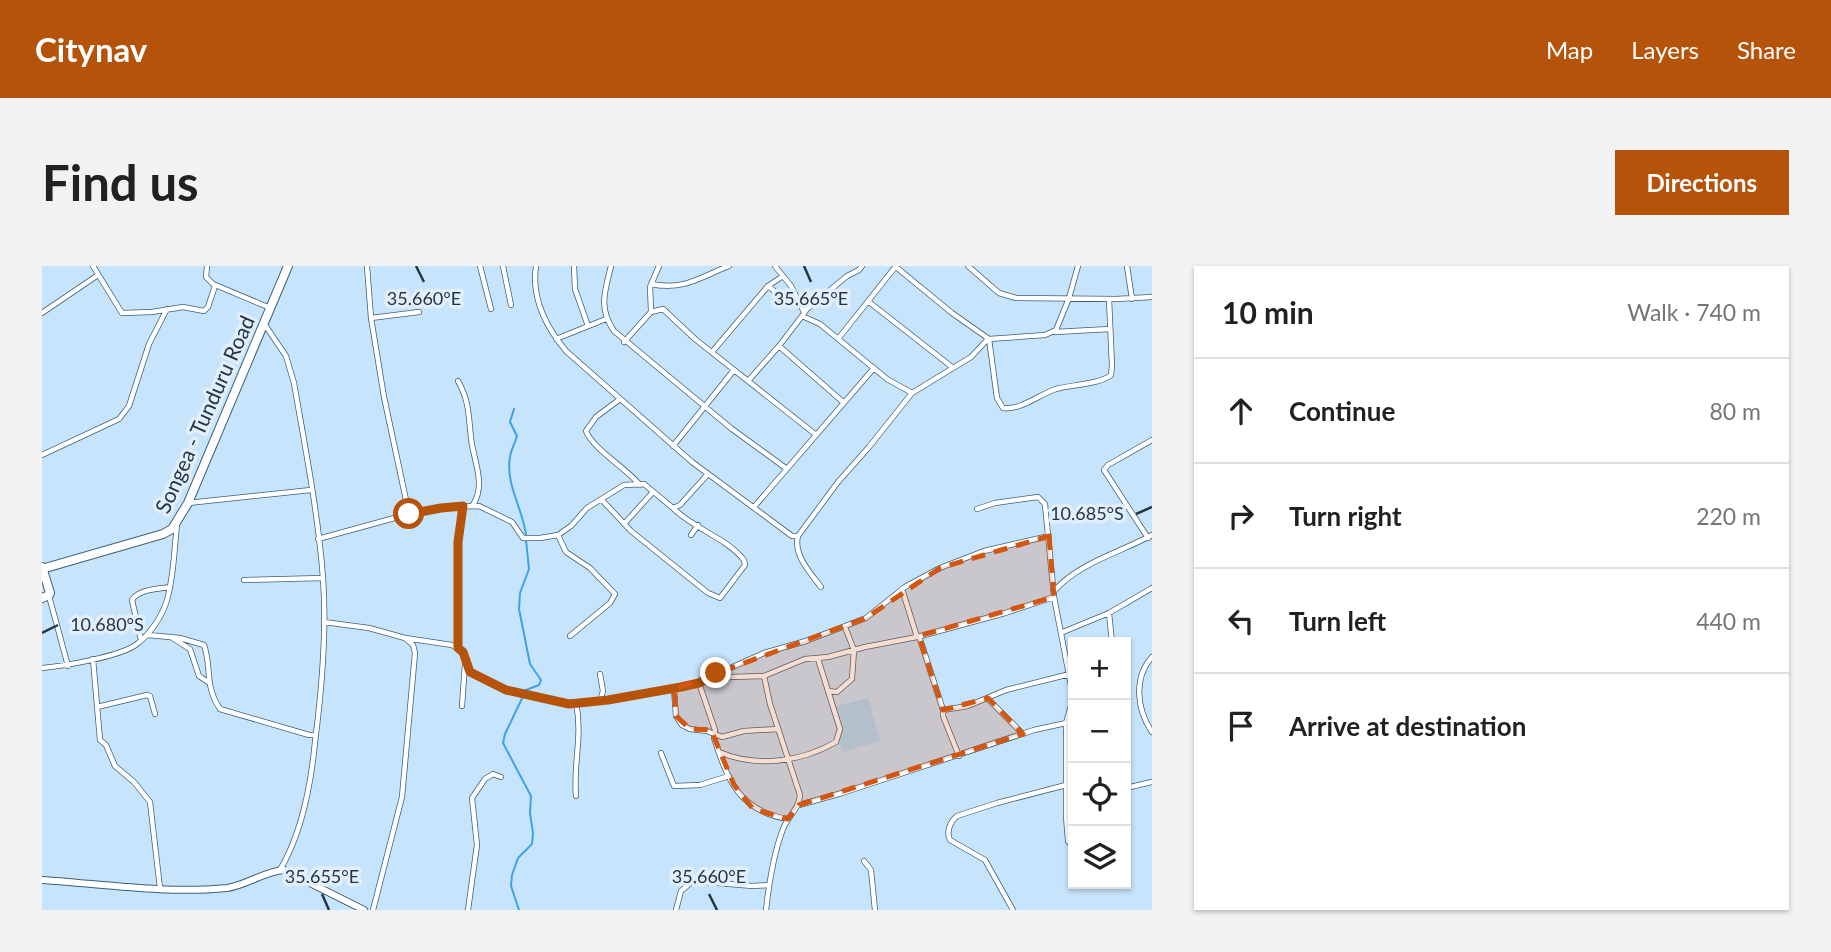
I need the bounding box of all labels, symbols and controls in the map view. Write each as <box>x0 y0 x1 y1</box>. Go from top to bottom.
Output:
text: Citynav <box>35 29 147 69</box>
text: Map <box>1546 35 1593 64</box>
text: Layers <box>1631 35 1699 64</box>
text: Share <box>1737 35 1796 64</box>
button: Directions <box>1615 150 1789 215</box>
text: Find us <box>42 153 199 211</box>
text: 35.660°E <box>387 287 461 309</box>
text: 35.665°E <box>774 287 848 309</box>
text: 10 min <box>1222 294 1314 330</box>
text: Walk · 740 m <box>1627 298 1761 326</box>
street label: Songea - Tunduru Road <box>149 311 259 517</box>
icon: ahead <box>1222 392 1260 430</box>
text: Continue <box>1289 395 1395 427</box>
text: 80 m <box>1710 397 1761 425</box>
icon: right <box>1222 497 1260 535</box>
route start <box>393 498 424 529</box>
text: Turn right <box>1289 500 1402 532</box>
text: 10.685°S <box>1050 502 1124 524</box>
text: 220 m <box>1696 502 1761 530</box>
icon: left <box>1222 602 1260 640</box>
text: Turn left <box>1289 605 1386 637</box>
text: 440 m <box>1696 607 1761 635</box>
text: 10.680°S <box>70 613 144 635</box>
map controls <box>1068 637 1131 889</box>
button: + <box>1068 637 1131 700</box>
route end <box>700 657 731 688</box>
button: − <box>1068 700 1131 763</box>
icon: arrive <box>1222 707 1260 745</box>
text: Arrive at destination <box>1289 710 1526 742</box>
button: locate <box>1068 763 1131 826</box>
button: layers <box>1068 826 1131 889</box>
text: 35.655°E <box>285 865 359 887</box>
text: 35.660°E <box>672 865 746 887</box>

